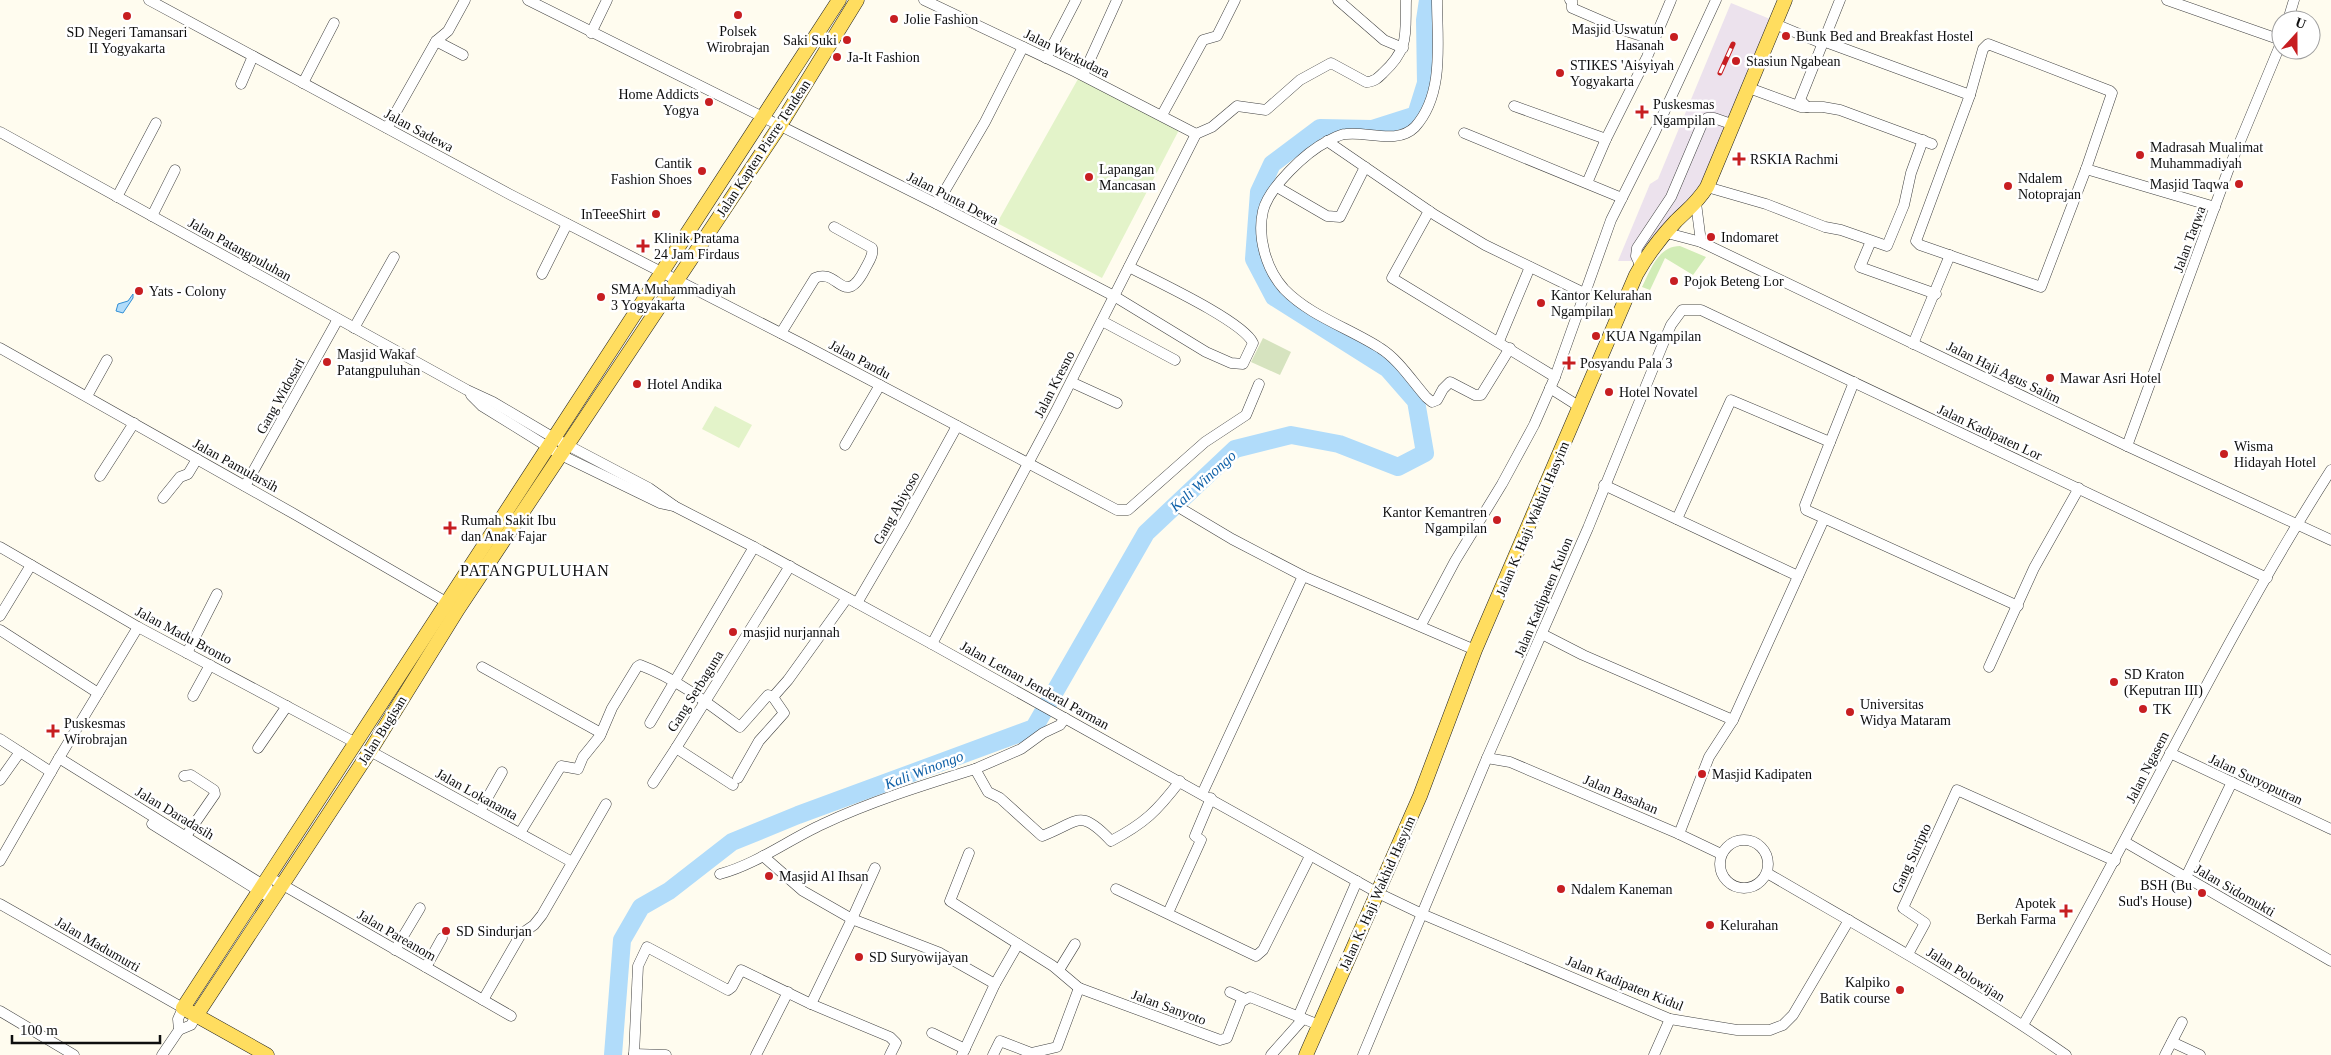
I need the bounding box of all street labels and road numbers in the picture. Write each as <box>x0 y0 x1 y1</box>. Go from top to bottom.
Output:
street label: Jalan Werkudara <box>1022 26 1113 81</box>
street label: Jalan Kapten Pierre Tendean <box>714 77 813 219</box>
street label: Jalan Sadewa <box>382 106 456 155</box>
street label: Jalan Punta Dewa <box>905 169 1002 228</box>
street label: Jalan Taqwa <box>2171 203 2209 274</box>
street label: Jalan Patangpuluhan <box>186 215 294 284</box>
street label: Jalan Pandu <box>827 337 893 382</box>
street label: Jalan Haji Agus Salim <box>1944 338 2063 407</box>
street label: Jalan Kresno <box>1031 348 1078 420</box>
street label: Gang Widosari <box>253 356 307 437</box>
street label: Jalan Kadipaten Lor <box>1935 402 2045 463</box>
street label: Jalan Pamularsih <box>190 436 281 495</box>
street label: Jalan K. Haji Wakhid Hasyim <box>1493 439 1572 599</box>
street label: Gang Abiyoso <box>870 469 923 547</box>
street label: Jalan Kadipaten Kulon <box>1511 535 1575 659</box>
street label: Jalan Madu Bronto <box>133 604 235 667</box>
street label: Jalan Letnan Jenderal Parman <box>958 638 1112 733</box>
street label: Gang Serbaguna <box>664 647 727 735</box>
street label: Jalan Bugisan <box>355 693 409 767</box>
street label: Jalan Ngasem <box>2123 729 2172 805</box>
street label: Jalan Suryoputran <box>2207 751 2305 808</box>
street label: Jalan Lokananta <box>433 766 521 824</box>
street label: Jalan Basahan <box>1581 772 1660 817</box>
street label: Jalan Daradasih <box>133 784 217 843</box>
street label: Jalan K. Haji Wakhid Hasyim <box>1337 814 1418 973</box>
street label: Gang Suripto <box>1889 821 1934 895</box>
street label: Jalan Sidomukti <box>2192 861 2278 920</box>
street label: Jalan Pareanom <box>355 907 439 964</box>
street label: Jalan Madumurti <box>53 914 143 975</box>
street label: Jalan Polowijan <box>1924 944 2007 1004</box>
street label: Jalan Kadipaten Kidul <box>1564 953 1686 1014</box>
street label: Jalan Sanyoto <box>1130 987 1208 1028</box>

